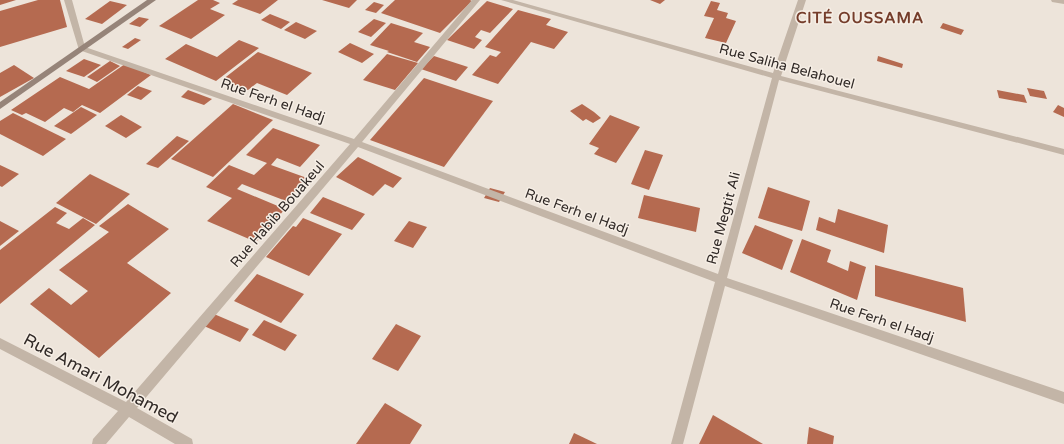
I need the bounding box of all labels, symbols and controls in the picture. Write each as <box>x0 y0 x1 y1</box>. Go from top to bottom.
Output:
district label: CITÉ OUSSAMA <box>796 8 924 27</box>
street label: Rue Saliha Belahouel <box>717 40 856 93</box>
street label: Rue Ferh el Hadj <box>218 75 327 126</box>
street label: Rue Habib Bouakeul <box>227 158 328 271</box>
street label: Rue Megtit Ali <box>703 170 744 266</box>
street label: Rue Ferh el Hadj <box>523 185 631 238</box>
street label: Rue Ferh el Hadj <box>827 295 936 346</box>
street label: Rue Amari Mohamed <box>20 329 182 428</box>

